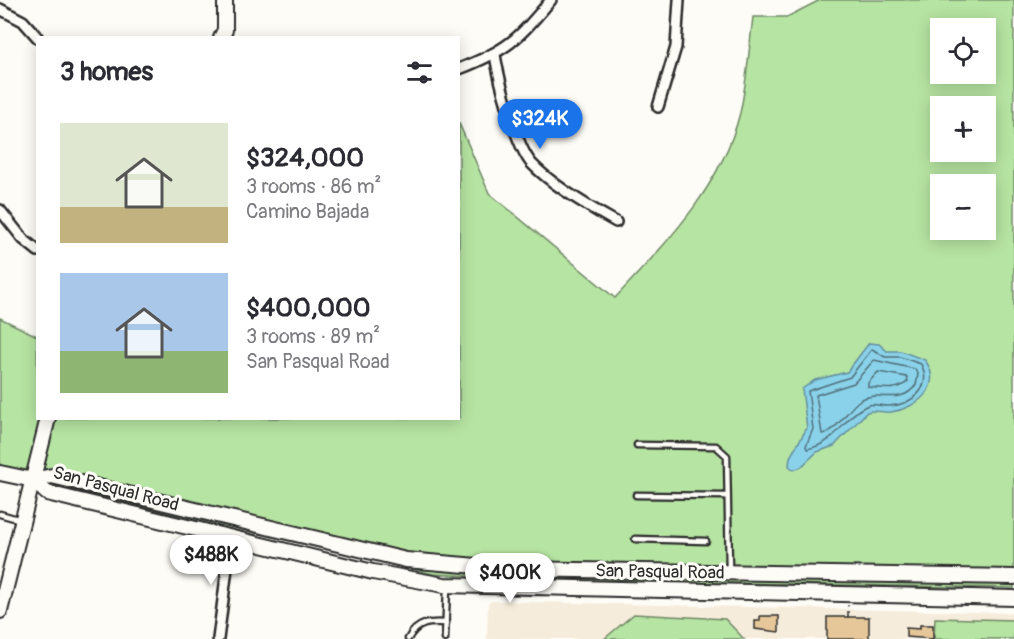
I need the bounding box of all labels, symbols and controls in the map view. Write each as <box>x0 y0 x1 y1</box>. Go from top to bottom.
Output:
map controls <box>930 18 996 240</box>
button: locate <box>930 18 996 84</box>
text: 3 homes <box>60 56 153 88</box>
icon: filters <box>403 56 436 89</box>
button: + <box>930 96 996 162</box>
pin: $324K <box>498 99 582 150</box>
text: $324K <box>512 106 568 131</box>
text: $324,000 <box>246 142 364 174</box>
icon: home <box>108 147 180 219</box>
text: 3 rooms · 86 m² <box>246 174 381 199</box>
button: − <box>930 174 996 240</box>
text: Camino Bajada <box>246 199 369 224</box>
text: $400,000 <box>246 292 371 324</box>
icon: home <box>108 297 180 369</box>
text: 3 rooms · 89 m² <box>246 324 380 349</box>
text: San Pasqual Road <box>246 349 390 374</box>
street label: San Pasqual Road <box>51 461 181 517</box>
pin: $488K <box>169 535 253 586</box>
text: $488K <box>184 542 238 567</box>
pin: $400K <box>468 553 552 604</box>
street label: San Pasqual Road <box>595 559 725 585</box>
text: $400K <box>479 560 541 585</box>

